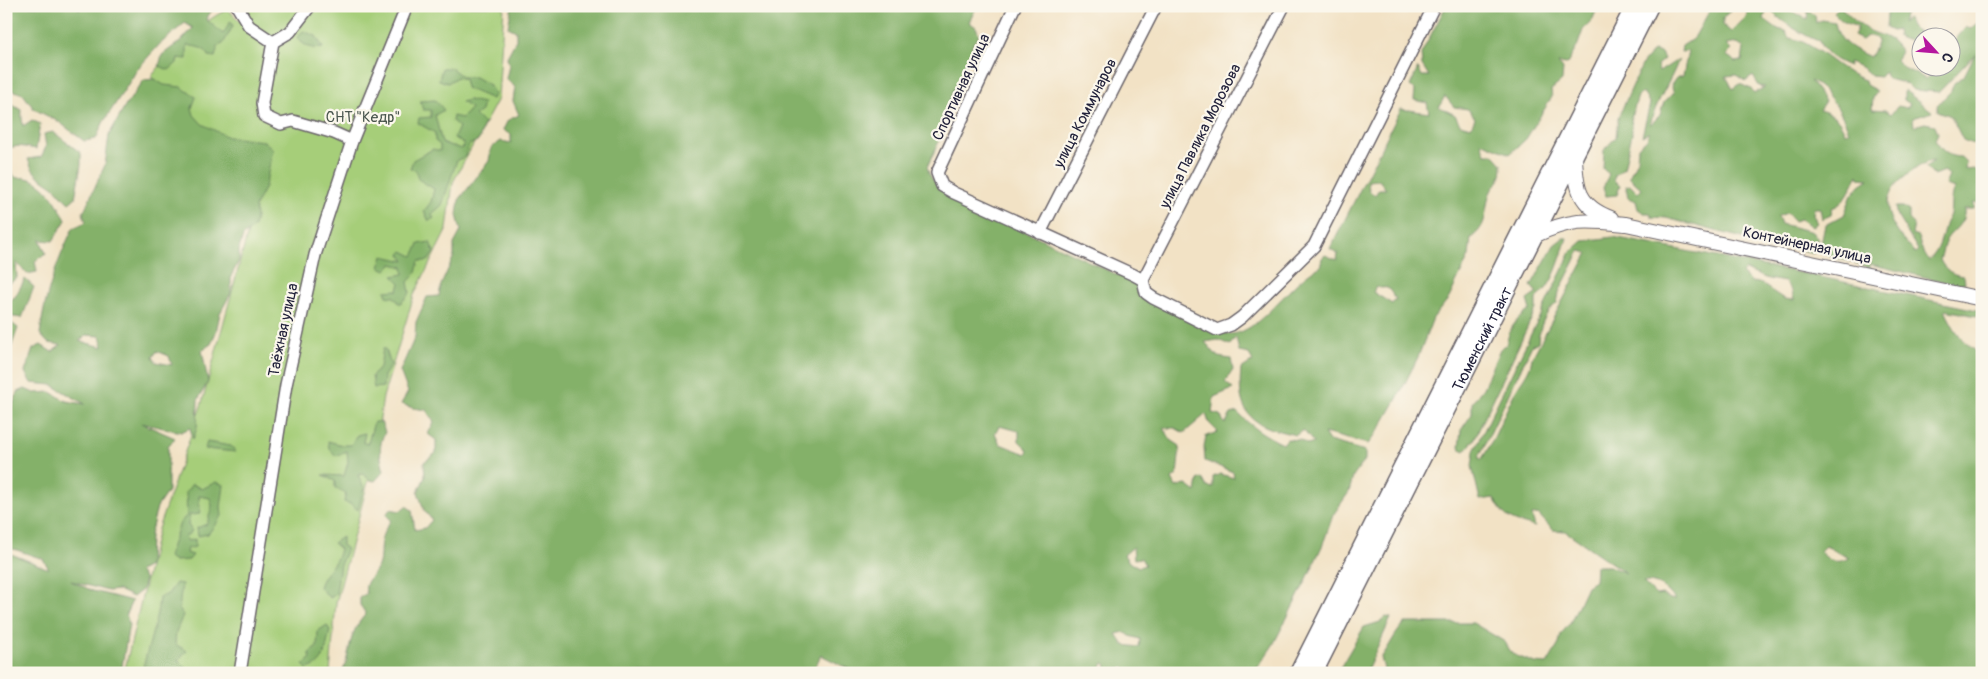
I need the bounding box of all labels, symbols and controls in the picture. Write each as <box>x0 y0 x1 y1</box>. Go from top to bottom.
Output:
north arrow <box>1910 28 1960 78</box>
street label: Спортивная улица <box>928 31 995 144</box>
text: С <box>1938 50 1957 65</box>
street label: улица Коммунаров <box>1049 55 1121 172</box>
street label: улица Павлика Морозова <box>1155 61 1245 213</box>
park label: СНТ "Кедр" <box>326 108 400 127</box>
street label: Контейнерная улица <box>1741 223 1873 268</box>
street label: Таёжная улица <box>264 282 303 379</box>
street label: Тюменский тракт <box>1449 284 1517 394</box>

